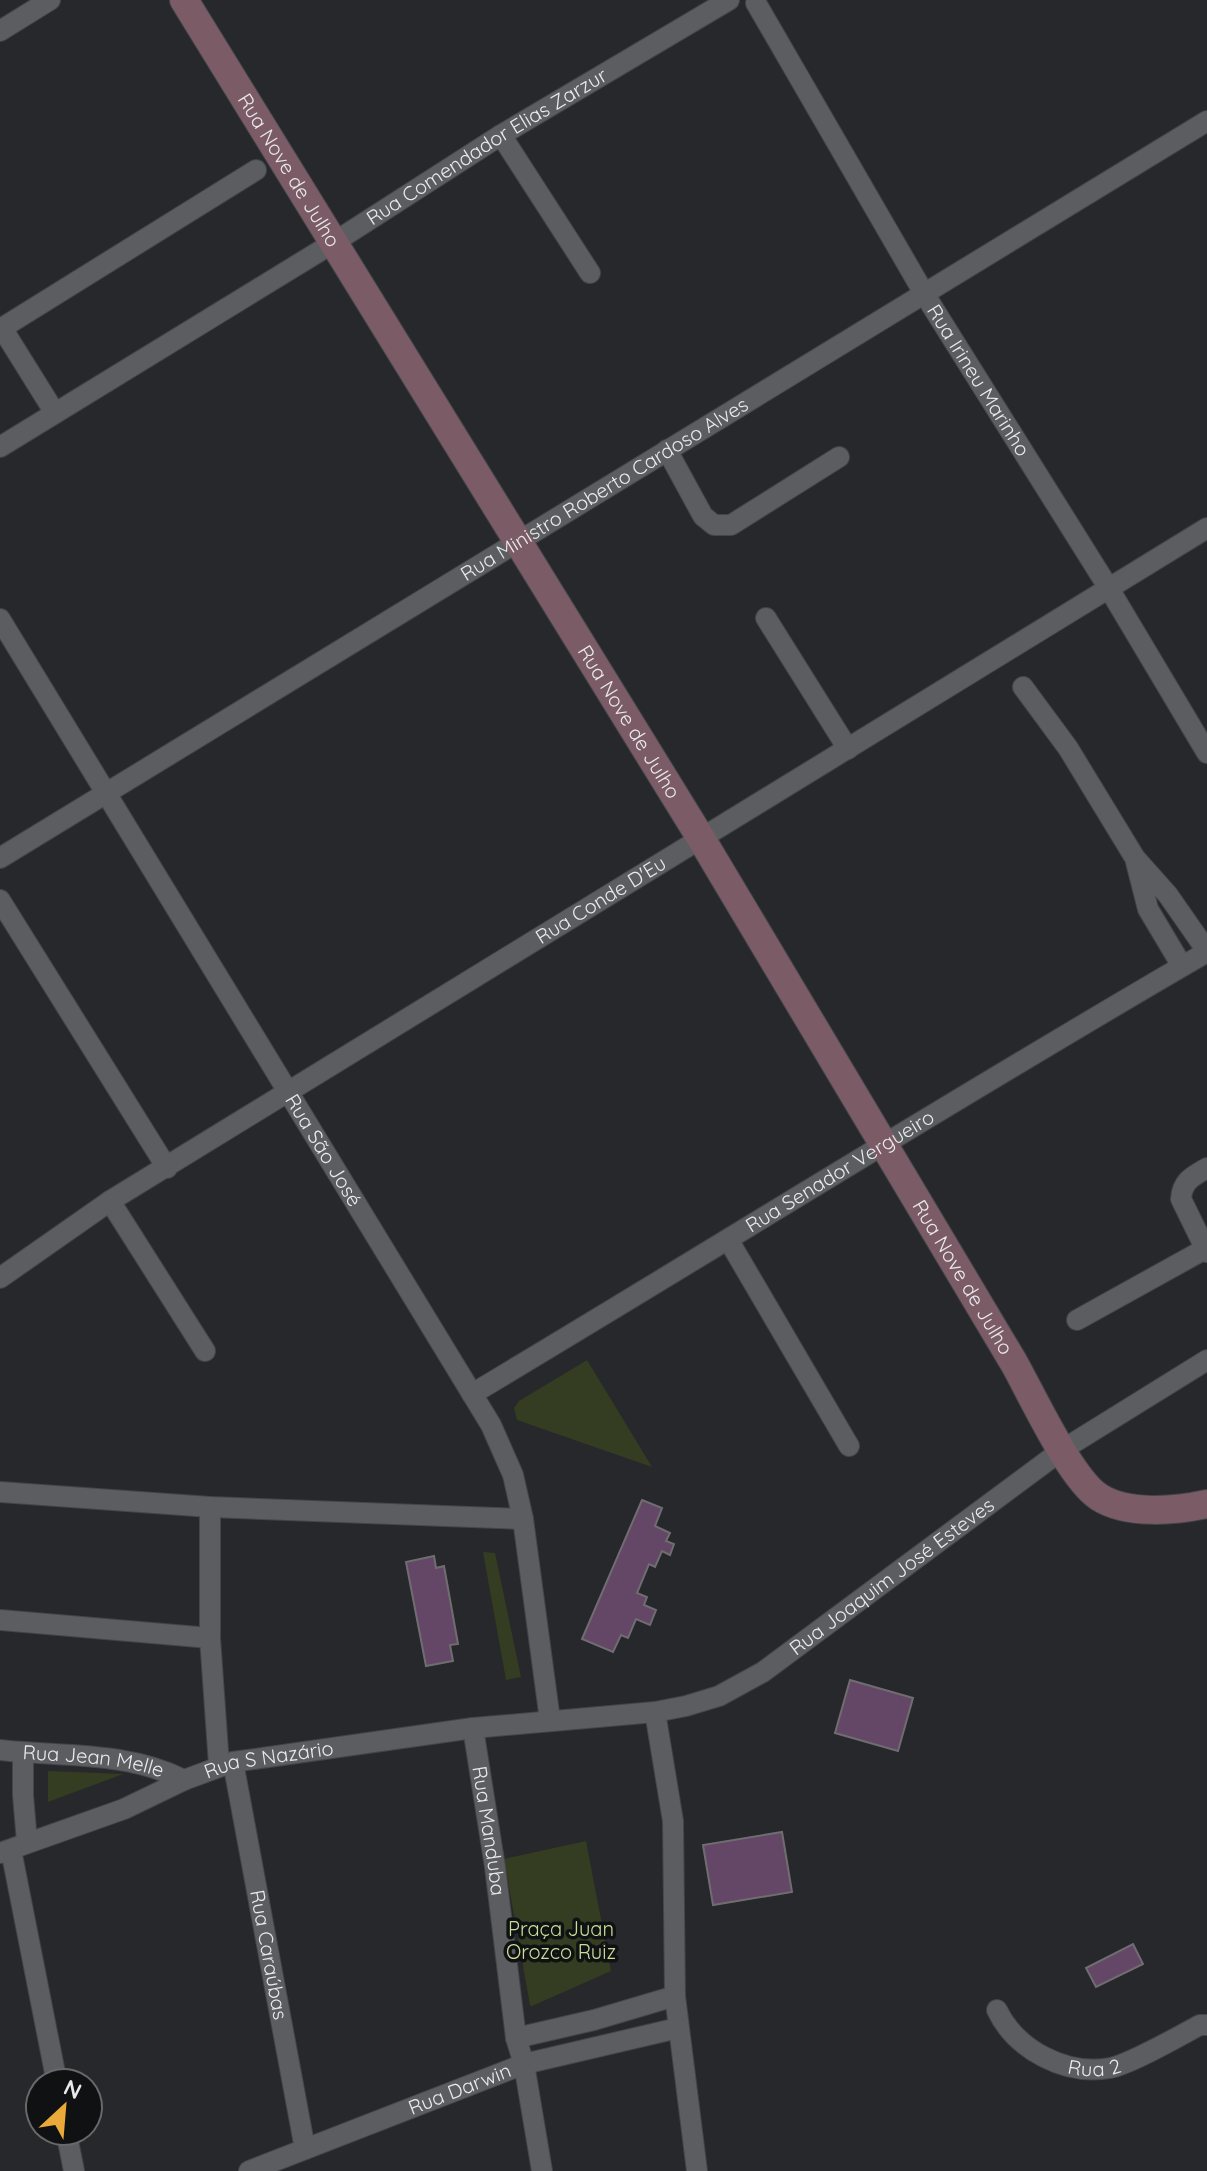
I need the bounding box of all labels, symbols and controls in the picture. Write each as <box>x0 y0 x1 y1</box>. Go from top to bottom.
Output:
street label: Rua Comendador Elias Zarzur <box>361 62 612 230</box>
street label: Rua Nove de Julho <box>233 89 346 251</box>
street label: Rua Irineu Marinho <box>922 299 1036 461</box>
street label: Rua Ministro Roberto Cardoso Alves <box>456 391 752 586</box>
street label: Rua Nove de Julho <box>573 640 686 803</box>
street label: Rua Conde D'Eu <box>531 850 670 949</box>
street label: Rua São José <box>280 1089 368 1211</box>
street label: Rua Senador Vergueiro <box>741 1104 938 1238</box>
street label: Rua Nove de Julho <box>907 1195 1019 1359</box>
street label: Rua Joaquim José Esteves <box>784 1492 999 1660</box>
street label: Rua S Nazário <box>200 1735 335 1784</box>
street label: Rua Jean Melle <box>22 1739 167 1782</box>
street label: Rua Manduba <box>467 1764 511 1897</box>
street label: Rua Caraúbas <box>245 1888 294 2022</box>
park label: Praça Juan Orozco Ruiz <box>506 1916 616 1964</box>
street label: Rua 2 <box>1066 2053 1124 2082</box>
street label: Rua Darwin <box>404 2057 514 2120</box>
north arrow <box>24 2067 104 2147</box>
text: N <box>59 2073 86 2105</box>

